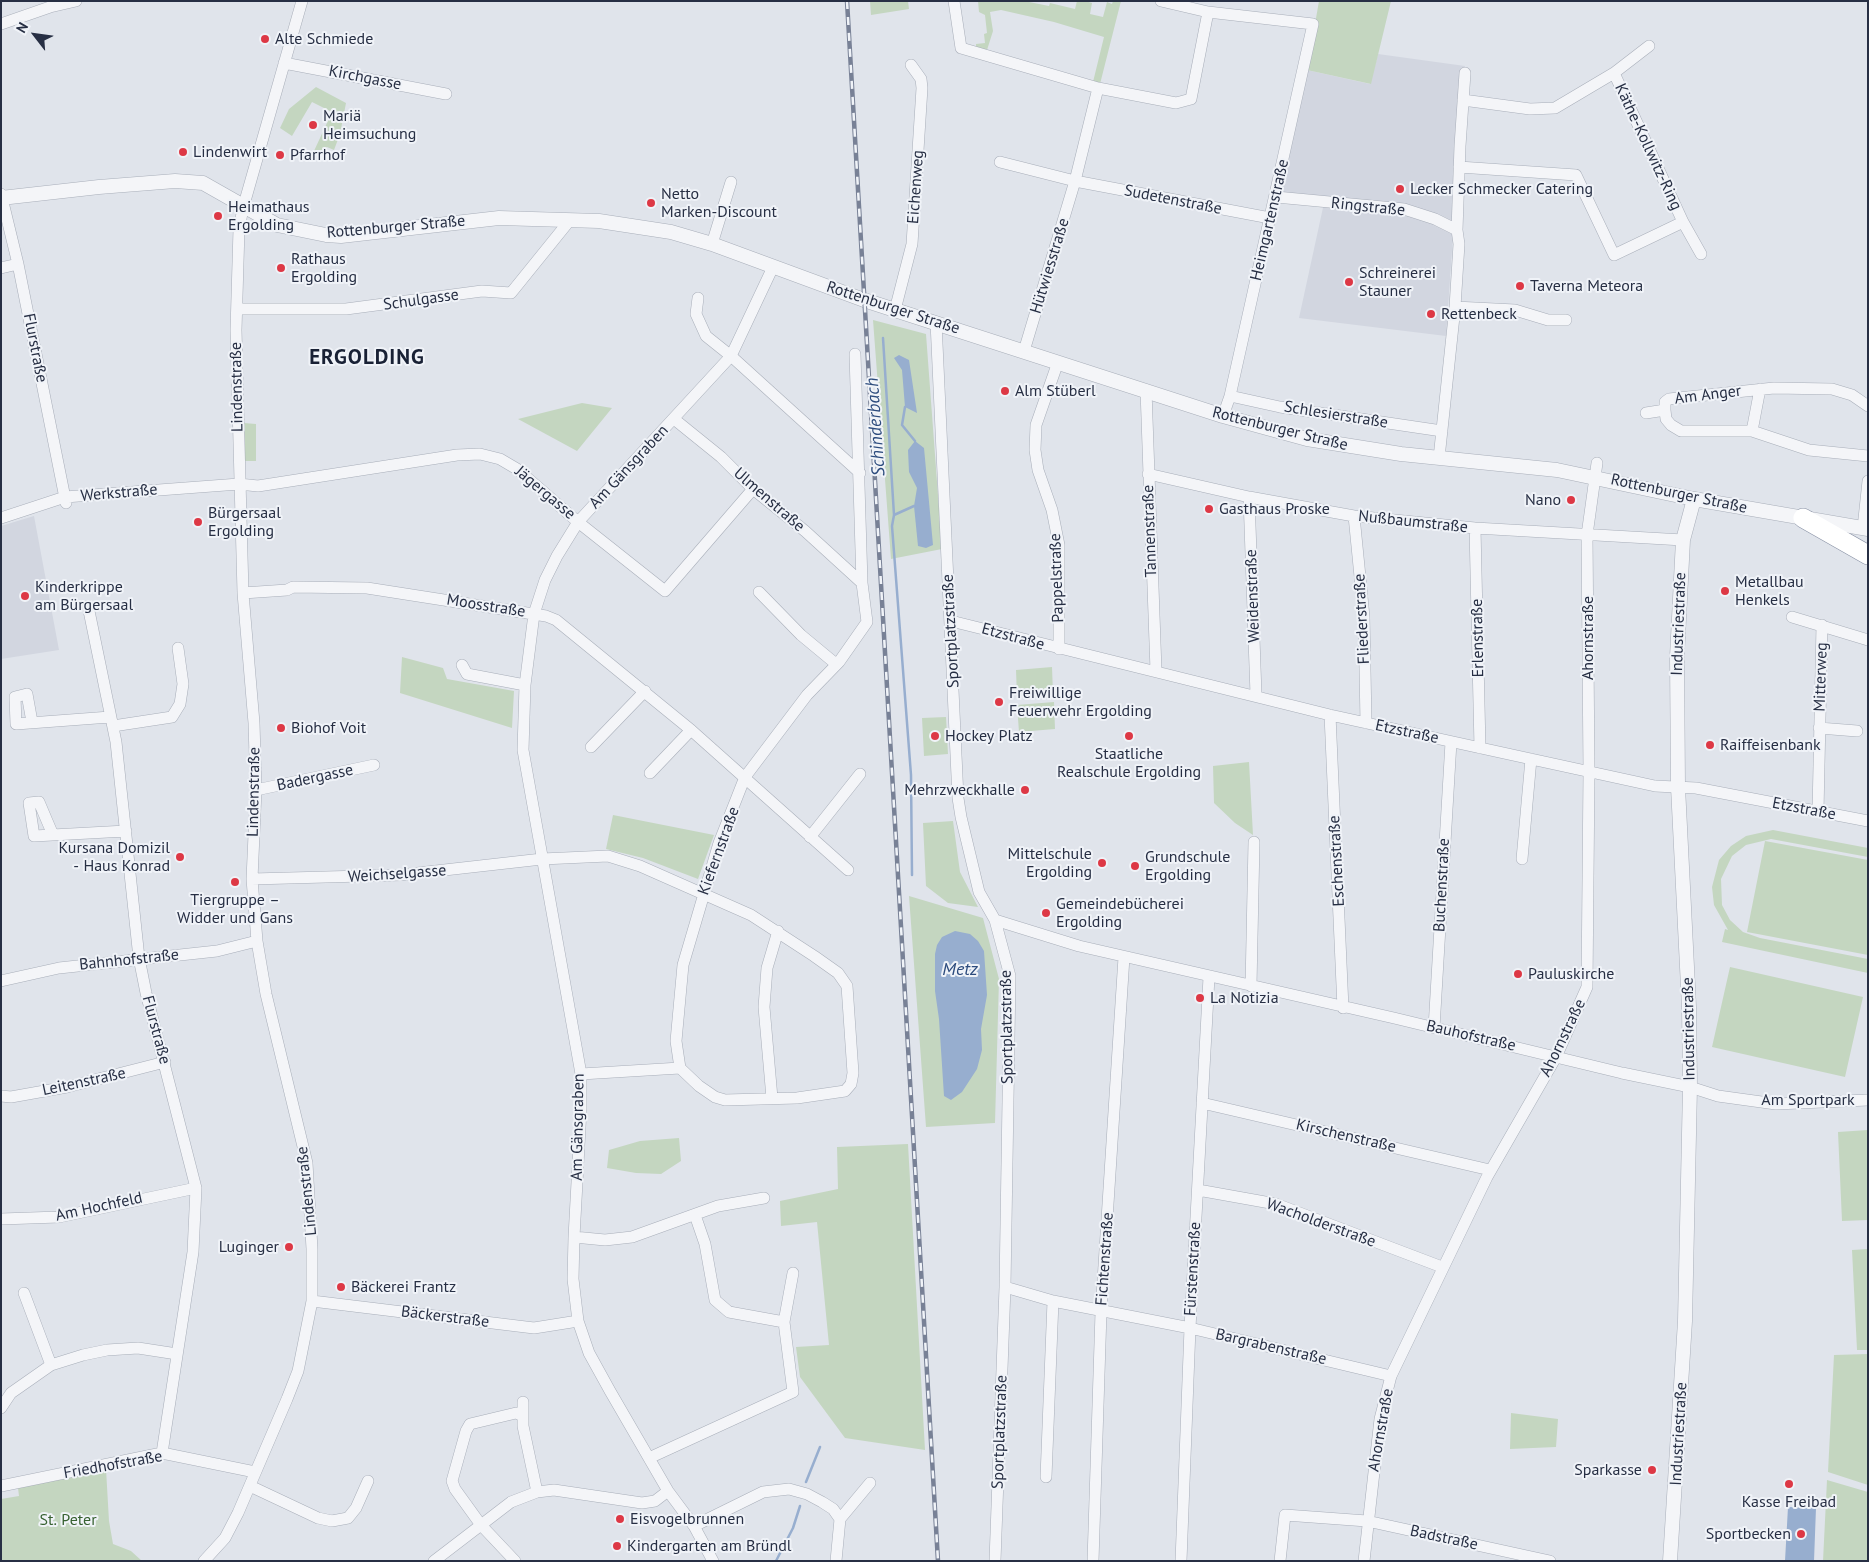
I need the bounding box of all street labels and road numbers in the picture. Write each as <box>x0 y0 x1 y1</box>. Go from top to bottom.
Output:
street label: Kirchgasse <box>327 62 403 94</box>
street label: Käthe-Kollwitz-Ring <box>1610 81 1686 213</box>
street label: Eichenweg <box>904 150 928 224</box>
street label: Heimgartenstraße <box>1247 157 1293 283</box>
street label: Sudetenstraße <box>1123 181 1223 219</box>
street label: Ringstraße <box>1330 194 1406 220</box>
street label: Rottenburger Straße <box>326 211 466 243</box>
street label: Hütwiesstraße <box>1026 216 1074 316</box>
street label: Rottenburger Straße <box>824 277 962 339</box>
street label: Schulgasse <box>382 285 460 315</box>
street label: Flurstraße <box>19 312 51 384</box>
street label: Lindenstraße <box>227 342 247 432</box>
street label: Am Anger <box>1674 381 1742 409</box>
street label: Schlesierstraße <box>1283 397 1389 433</box>
street label: Rottenburger Straße <box>1210 403 1350 455</box>
street label: Am Gänsgraben <box>585 421 673 513</box>
street label: Jägergasse <box>511 462 579 524</box>
street label: Ulmenstraße <box>729 464 809 536</box>
street label: Rottenburger Straße <box>1609 470 1749 518</box>
street label: Werkstraße <box>80 480 158 506</box>
street label: Tannenstraße <box>1139 484 1161 578</box>
street label: Nußbaumstraße <box>1357 507 1469 537</box>
street label: Pappelstraße <box>1046 533 1068 623</box>
street label: Weidenstraße <box>1242 549 1264 643</box>
street label: Industriestraße <box>1668 572 1690 676</box>
street label: Fliederstraße <box>1350 573 1374 665</box>
street label: Sportplatzstraße <box>938 574 964 688</box>
street label: Moosstraße <box>445 590 527 622</box>
street label: Ahornstraße <box>1578 596 1598 680</box>
street label: Erlenstraße <box>1468 598 1488 678</box>
street label: Etzstraße <box>979 619 1047 655</box>
street label: Mitterweg <box>1810 642 1832 712</box>
street label: Etzstraße <box>1374 716 1440 748</box>
street label: Lindenstraße <box>244 747 264 837</box>
street label: Badergasse <box>275 761 355 795</box>
street label: Etzstraße <box>1771 793 1837 825</box>
street label: Kiefernstraße <box>694 804 744 898</box>
street label: Eschenstraße <box>1325 815 1349 907</box>
street label: Buchenstraße <box>1430 838 1454 932</box>
street label: Weichselgasse <box>347 861 447 887</box>
street label: Bahnhofstraße <box>78 945 180 975</box>
street label: Sportplatzstraße <box>996 970 1018 1084</box>
street label: Industriestraße <box>1678 977 1700 1081</box>
street label: Flurstraße <box>138 994 174 1066</box>
street label: Ahornstraße <box>1536 996 1590 1080</box>
street label: Bauhofstraße <box>1424 1016 1518 1056</box>
street label: Leitenstraße <box>40 1064 128 1100</box>
street label: Am Gänsgraben <box>567 1073 589 1181</box>
street label: Am Sportpark <box>1761 1090 1855 1110</box>
street label: Kirschenstraße <box>1294 1115 1398 1157</box>
street label: Lindenstraße <box>293 1145 321 1237</box>
street label: Am Hochfeld <box>54 1188 144 1226</box>
street label: Wacholderstraße <box>1264 1194 1378 1252</box>
street label: Fichtenstraße <box>1092 1212 1118 1306</box>
street label: Fürstenstraße <box>1181 1221 1205 1317</box>
street label: Bäckerstraße <box>400 1302 490 1332</box>
street label: Bargrabenstraße <box>1214 1325 1328 1369</box>
street label: Sportplatzstraße <box>988 1375 1012 1489</box>
street label: Industriestraße <box>1667 1382 1691 1486</box>
street label: Ahornstraße <box>1364 1387 1398 1473</box>
street label: Friedhofstraße <box>62 1447 164 1483</box>
street label: Badstraße <box>1408 1521 1480 1555</box>

